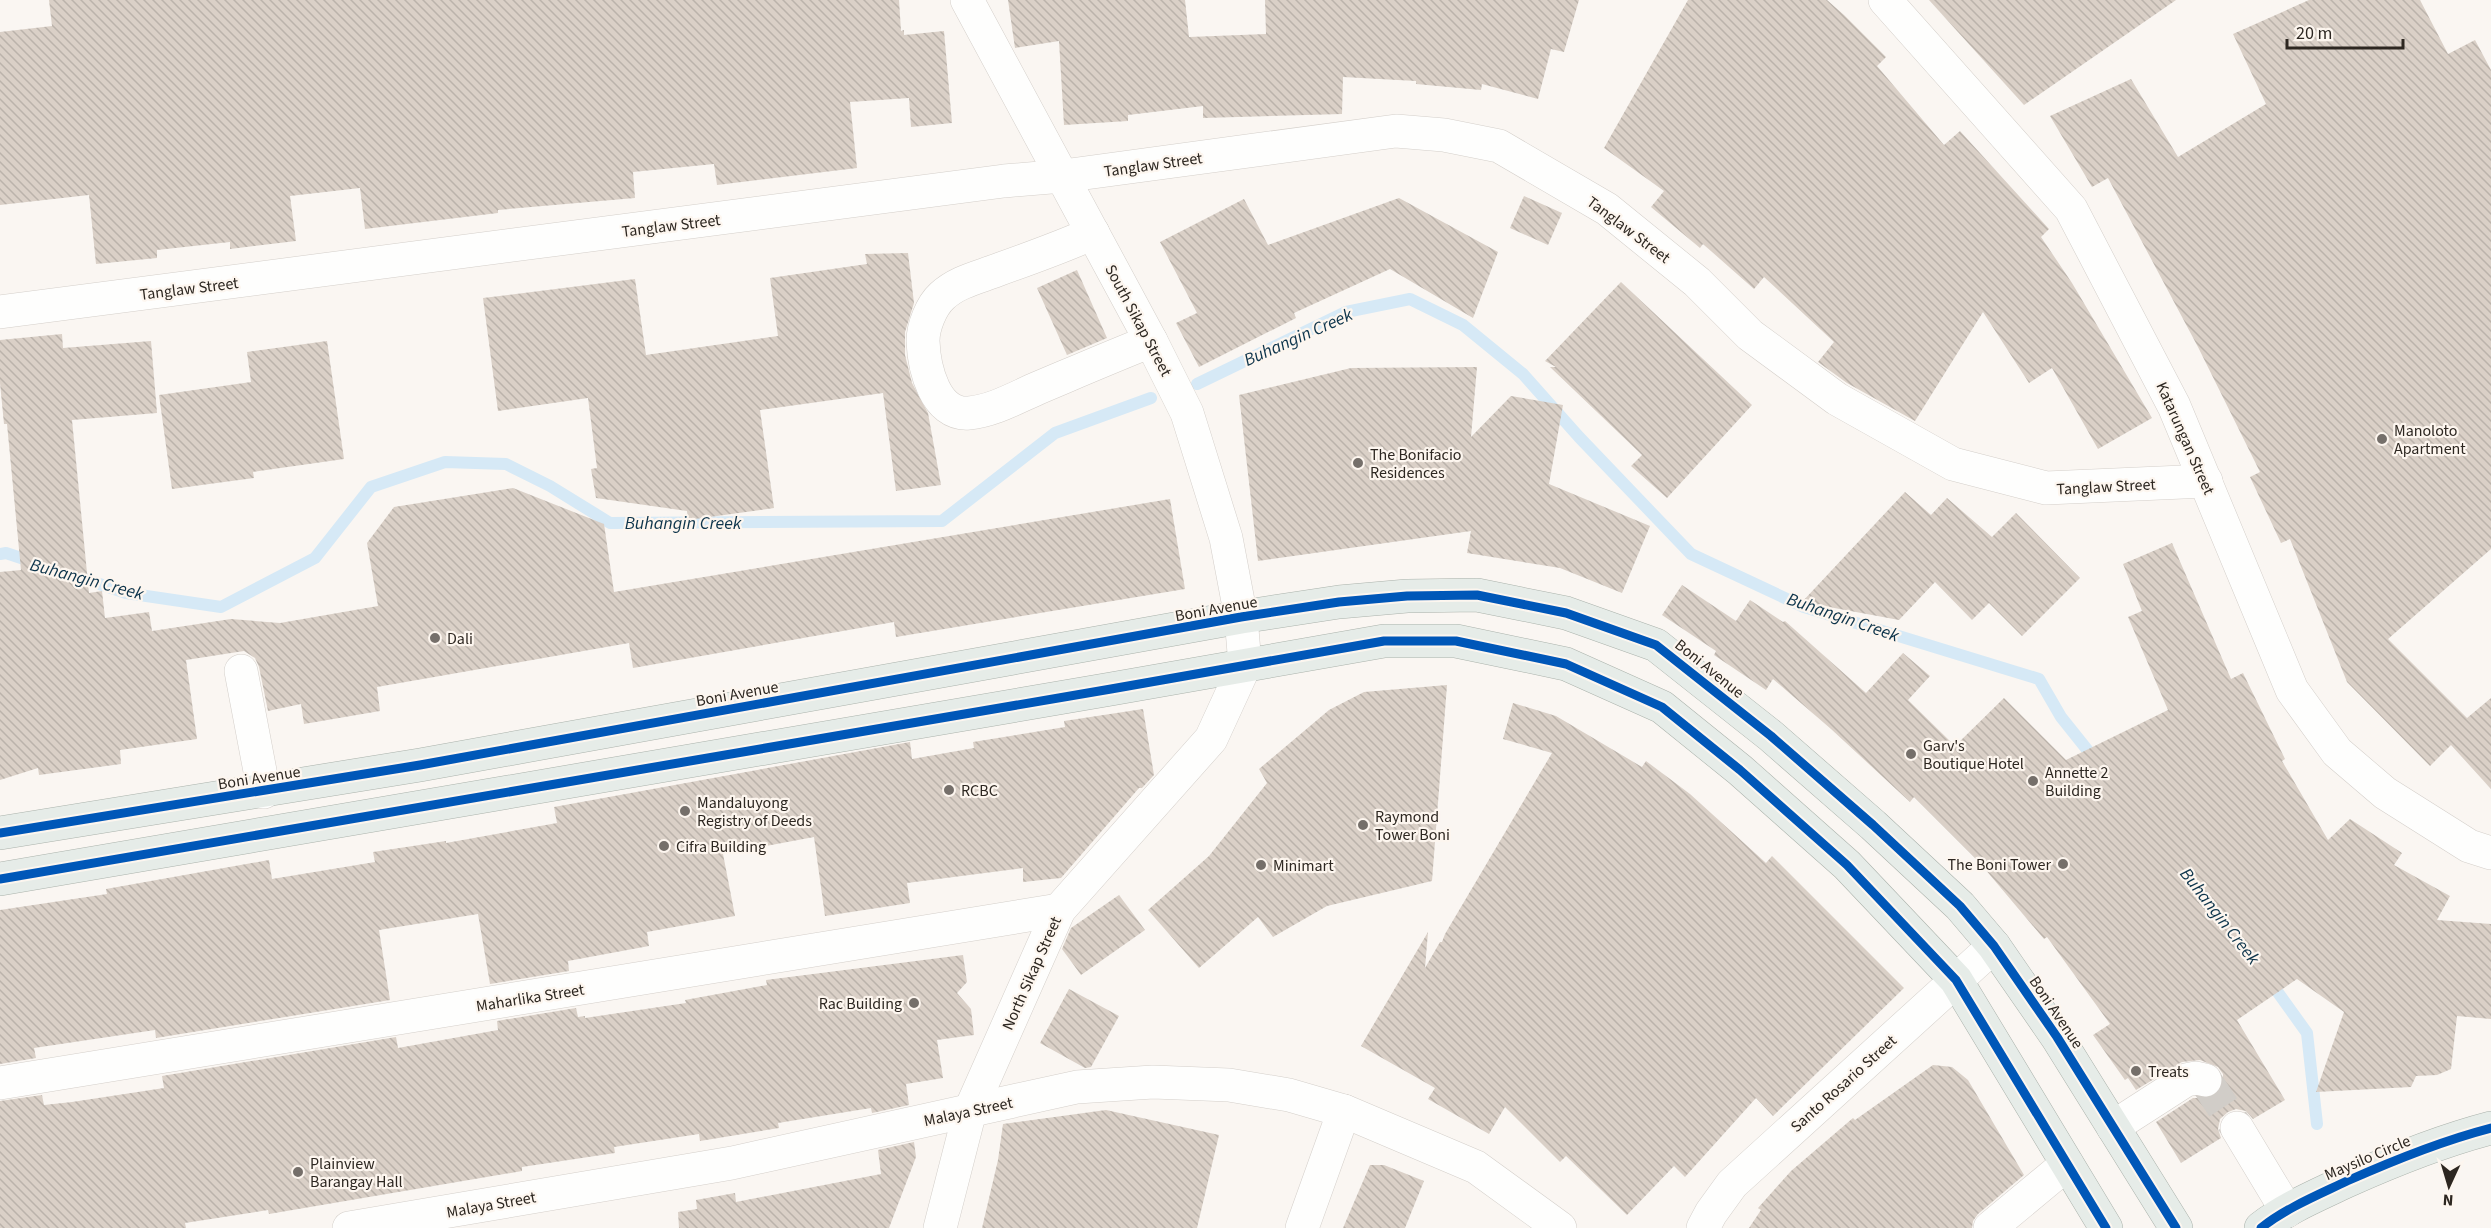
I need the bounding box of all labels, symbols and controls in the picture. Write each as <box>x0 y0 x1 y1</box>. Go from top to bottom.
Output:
scale bar <box>2287 12 2402 50</box>
text: 20 m <box>2296 21 2332 46</box>
street label: Tanglaw Street <box>1102 147 1204 183</box>
street label: Tanglaw Street <box>1582 191 1675 269</box>
street label: Tanglaw Street <box>621 209 722 243</box>
street label: South Sikap Street <box>1099 261 1177 381</box>
street label: Tanglaw Street <box>139 272 240 306</box>
water label: Buhangin Creek <box>1240 302 1357 373</box>
street label: Katarungan Street <box>2150 379 2220 499</box>
place label: Manoloto Apartment <box>2394 420 2466 460</box>
marker: Manoloto Apartment <box>2375 432 2389 446</box>
place label: The Bonifacio Residences <box>1370 444 1462 484</box>
marker: The Bonifacio Residences <box>1351 456 1365 470</box>
street label: Tanglaw Street <box>2056 473 2157 501</box>
water label: Buhangin Creek <box>625 511 742 536</box>
water label: Buhangin Creek <box>27 552 147 607</box>
water label: Buhangin Creek <box>1784 587 1902 648</box>
street label: Boni Avenue <box>1173 591 1259 627</box>
place label: Dali <box>447 628 473 650</box>
marker: Dali <box>428 631 442 645</box>
street label: Boni Avenue <box>1670 634 1749 704</box>
street label: Boni Avenue <box>694 676 780 712</box>
place label: Garv's Boutique Hotel <box>1923 735 2024 775</box>
marker: Garv's Boutique Hotel <box>1904 747 1918 761</box>
street label: Boni Avenue <box>216 761 302 795</box>
place label: Annette 2 Building <box>2045 762 2108 802</box>
marker: Annette 2 Building <box>2026 774 2040 788</box>
place label: RCBC <box>961 780 998 802</box>
marker: RCBC <box>942 783 956 797</box>
place label: Mandaluyong Registry of Deeds <box>697 792 812 832</box>
marker: Mandaluyong Registry of Deeds <box>678 804 692 818</box>
place label: Raymond Tower Boni <box>1375 806 1450 846</box>
marker: Raymond Tower Boni <box>1356 818 1370 832</box>
place label: Cifra Building <box>676 836 766 858</box>
marker: Cifra Building <box>657 839 671 853</box>
place label: The Boni Tower <box>1948 854 2051 876</box>
place label: Minimart <box>1273 855 1334 877</box>
marker: The Boni Tower <box>2056 857 2070 871</box>
marker: Minimart <box>1254 858 1268 872</box>
water label: Buhangin Creek <box>2174 863 2266 970</box>
street label: North Sikap Street <box>997 913 1067 1034</box>
street label: Boni Avenue <box>2024 972 2089 1053</box>
street label: Maharlika Street <box>475 978 586 1017</box>
place label: Rac Building <box>819 993 902 1015</box>
marker: Rac Building <box>907 996 921 1010</box>
street label: Santo Rosario Street <box>1786 1030 1902 1137</box>
place label: Treats <box>2148 1061 2189 1083</box>
marker: Treats <box>2129 1064 2143 1078</box>
street label: Malaya Street <box>922 1092 1015 1132</box>
street label: Maysilo Circle <box>2321 1130 2414 1186</box>
place label: Plainview Barangay Hall <box>310 1153 403 1193</box>
north arrow <box>2419 1156 2479 1216</box>
marker: Plainview Barangay Hall <box>291 1165 305 1179</box>
street label: Malaya Street <box>445 1186 538 1224</box>
text: N <box>2442 1189 2454 1211</box>

